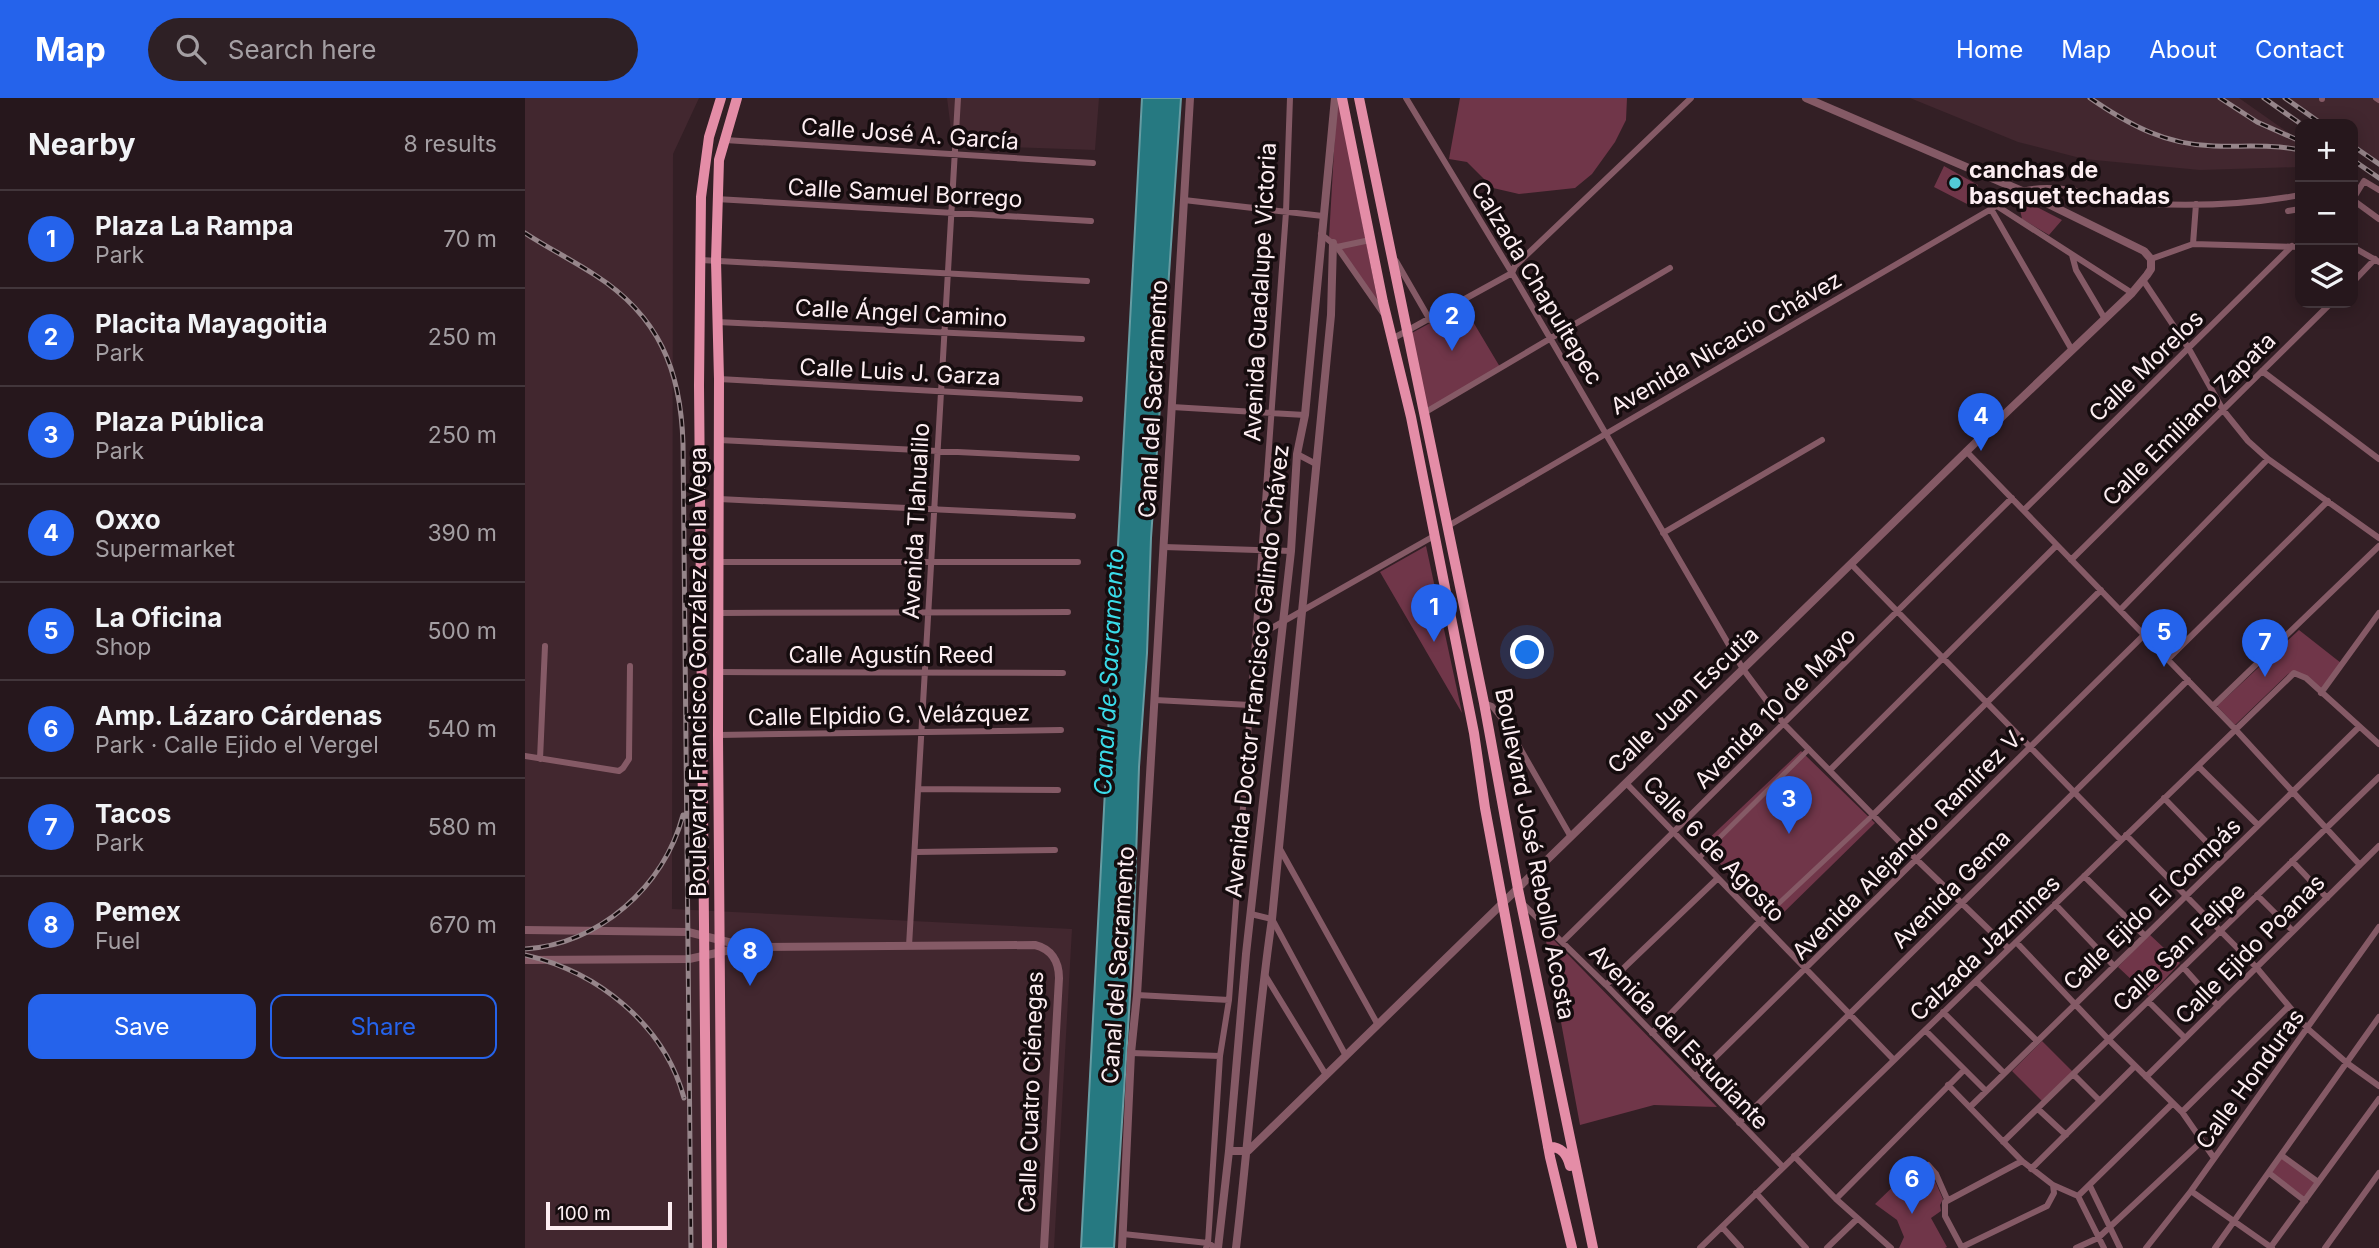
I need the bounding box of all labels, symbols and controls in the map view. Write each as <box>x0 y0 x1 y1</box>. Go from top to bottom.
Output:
search box <box>148 18 638 81</box>
text: Map <box>35 29 106 69</box>
icon: search <box>172 30 210 68</box>
text: Search here <box>228 34 376 65</box>
text: Home <box>1956 35 2023 64</box>
text: Map <box>2061 35 2111 64</box>
text: About <box>2149 35 2217 64</box>
text: Contact <box>2255 35 2344 64</box>
street label: Calle José A. García <box>800 112 1020 156</box>
map controls <box>2295 119 2358 308</box>
button: + <box>2295 119 2358 182</box>
text: Nearby <box>28 126 136 162</box>
text: 8 results <box>404 130 497 158</box>
street label: Avenida Guadalupe Victoria <box>1238 142 1282 442</box>
place label: canchas de basquet techadas <box>1969 156 2170 210</box>
street label: Calle Samuel Borrego <box>787 173 1023 213</box>
marker: canchas de basquet techadas <box>1947 175 1963 191</box>
street label: Calzada Chapultepec <box>1465 176 1609 390</box>
button: − <box>2295 182 2358 245</box>
text: Plaza La Rampa <box>95 210 294 241</box>
text: 1 <box>46 225 56 253</box>
text: 70 m <box>443 225 497 253</box>
text: Park <box>95 241 144 269</box>
button: layers <box>2295 245 2358 308</box>
street label: Avenida Nicacio Chávez <box>1605 265 1847 421</box>
street label: Canal del Sacramento <box>1133 279 1173 519</box>
street label: Calle Ángel Camino <box>794 293 1008 333</box>
pin: 2 <box>1429 293 1475 351</box>
street label: Calle Morelos <box>2083 304 2209 428</box>
text: Placita Mayagoitia <box>95 308 328 339</box>
text: 2 <box>44 323 58 351</box>
text: 250 m <box>428 323 497 351</box>
street label: Calle Emiliano Zapata <box>2097 327 2281 511</box>
text: Park <box>95 339 144 367</box>
street label: Calle Luis J. Garza <box>799 353 1001 391</box>
pin: 4 <box>1958 393 2004 451</box>
text: Plaza Pública <box>95 406 264 437</box>
text: 3 <box>44 421 58 449</box>
text: 250 m <box>428 421 497 449</box>
street label: Avenida Tlahualilo <box>897 422 935 620</box>
text: Park <box>95 437 144 465</box>
street label: Avenida Doctor Francisco Galindo Chávez <box>1219 443 1295 899</box>
street label: Boulevard Francisco González de la Vega <box>684 447 712 897</box>
text: Oxxo <box>95 504 161 535</box>
text: 4 <box>43 519 59 547</box>
text: 390 m <box>427 519 497 547</box>
text: Supermarket <box>95 535 235 563</box>
water label: Canal de Sacramento <box>1088 548 1130 796</box>
pin: 1 <box>1411 584 1457 642</box>
text: La Oficina <box>95 602 222 633</box>
pin: 5 <box>2141 609 2187 667</box>
text: 5 <box>44 617 58 645</box>
text: 500 m <box>427 617 497 645</box>
pin: 7 <box>2242 619 2288 677</box>
street label: Calle Juan Escutia <box>1602 621 1764 779</box>
street label: Avenida 10 de Mayo <box>1688 621 1862 795</box>
text: Shop <box>95 633 151 661</box>
your location <box>1510 635 1544 669</box>
street label: Calle Agustín Reed <box>789 641 993 669</box>
street label: Boulevard José Rebollo Acosta <box>1489 686 1581 1022</box>
street label: Calle Elpidio G. Velázquez <box>748 699 1030 731</box>
text: Amp. Lázaro Cárdenas <box>95 700 382 731</box>
text: 6 <box>44 715 58 743</box>
text: 540 m <box>427 715 497 743</box>
street label: Avenida Alejandro Ramírez V. <box>1786 722 2030 966</box>
text: Park · Calle Ejido el Vergel <box>95 731 379 759</box>
street label: Calle 6 de Agosto <box>1637 770 1791 928</box>
pin: 3 <box>1766 776 1812 834</box>
text: Tacos <box>95 798 171 829</box>
street label: Calle Ejido El Compás <box>2057 812 2247 996</box>
text: 7 <box>44 813 58 841</box>
text: 580 m <box>428 813 497 841</box>
street label: Avenida Gema <box>1886 824 2016 954</box>
text: Park <box>95 829 144 857</box>
street label: Canal del Sacramento <box>1096 845 1140 1085</box>
street label: Calle Ejido Poanas <box>2169 868 2331 1030</box>
street label: Calzada Jazmines <box>1904 869 2066 1027</box>
street label: Calle San Felipe <box>2107 877 2251 1017</box>
text: Pemex <box>95 896 181 927</box>
text: 8 <box>44 911 58 939</box>
text: 670 m <box>429 911 497 939</box>
text: Fuel <box>95 927 140 955</box>
pin: 8 <box>727 928 773 986</box>
street label: Avenida del Estudiante <box>1583 939 1775 1135</box>
street label: Calle Cuatro Ciénegas <box>1013 971 1049 1213</box>
button: Save <box>28 994 256 1059</box>
button: Share <box>270 994 497 1059</box>
street label: Calle Honduras <box>2190 1003 2310 1155</box>
pin: 6 <box>1889 1156 1935 1214</box>
scale bar <box>546 1199 672 1231</box>
text: 100 m <box>557 1202 611 1225</box>

